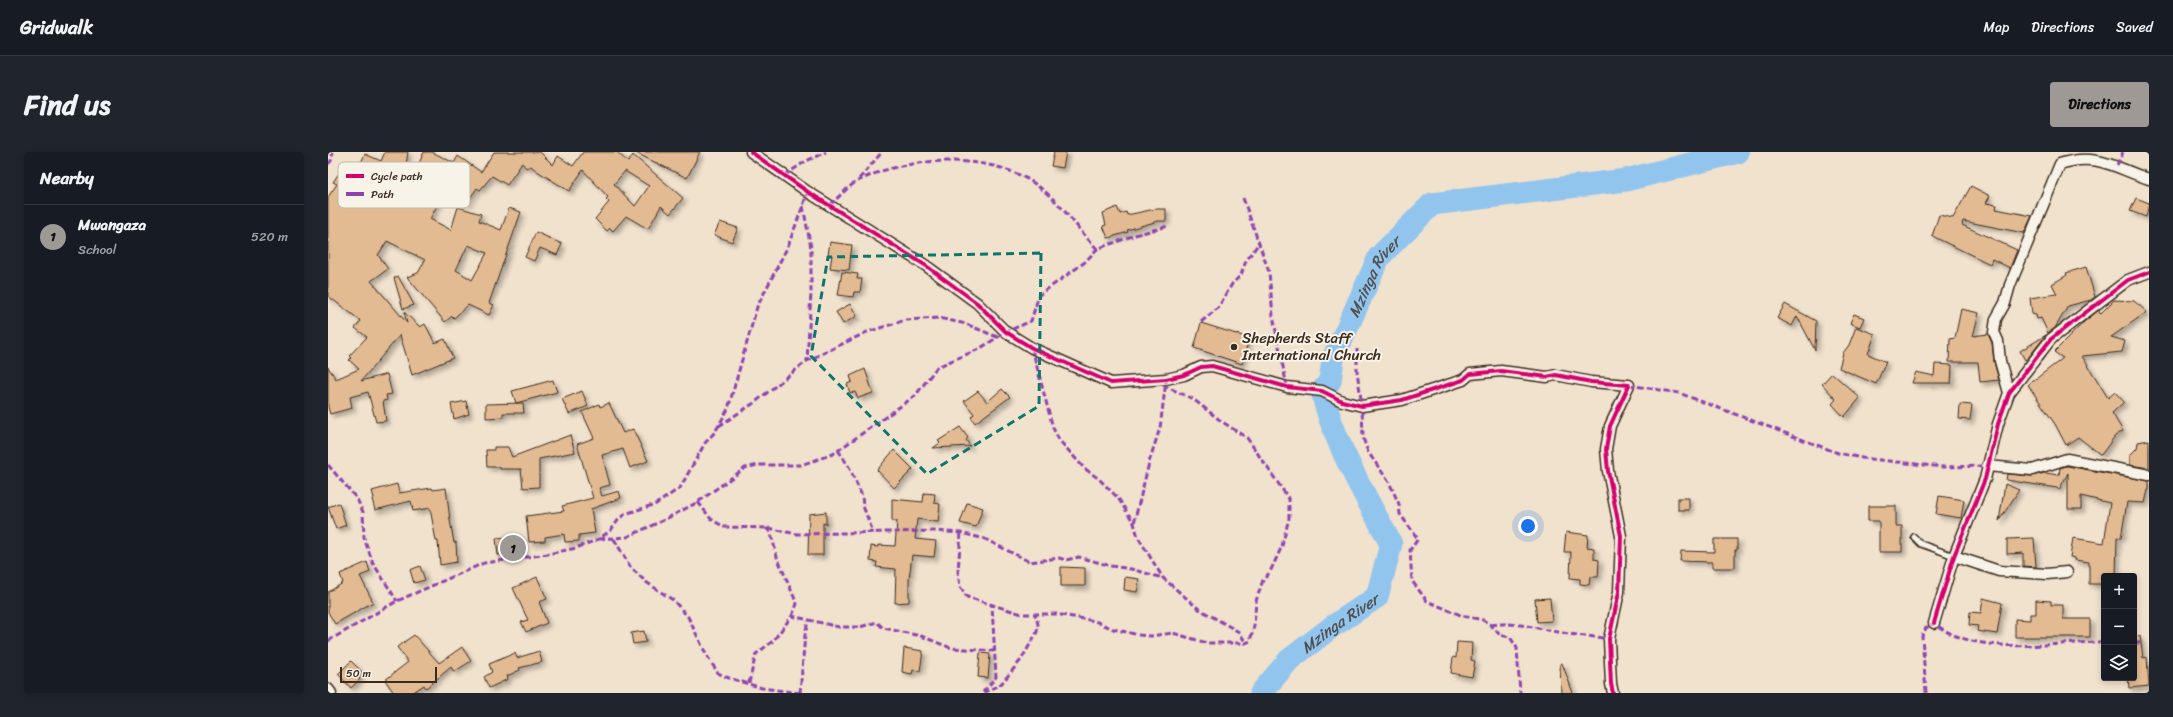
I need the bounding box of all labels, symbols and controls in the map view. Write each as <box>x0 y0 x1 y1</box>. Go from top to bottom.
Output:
text: Gridwalk <box>20 11 93 44</box>
text: Map <box>1983 15 2009 40</box>
text: Directions <box>2031 15 2094 40</box>
text: Saved <box>2116 15 2153 40</box>
text: Find us <box>24 80 111 129</box>
button: Directions <box>2050 82 2149 127</box>
legend <box>338 162 470 208</box>
text: Nearby <box>40 163 94 193</box>
text: Cycle path <box>371 167 423 186</box>
text: Path <box>371 185 394 204</box>
text: Mwangaza <box>78 212 146 238</box>
text: 1 <box>50 225 56 248</box>
text: 520 m <box>251 225 288 248</box>
water label: Mzinga River <box>1340 227 1410 322</box>
text: School <box>78 238 116 261</box>
place label: Shepherds Staff International Church <box>1241 325 1381 368</box>
marker: Shepherds Staff International Church <box>1229 342 1239 352</box>
your location <box>1518 516 1538 536</box>
pin: 1 <box>500 533 526 563</box>
map controls <box>2101 573 2137 681</box>
button: + <box>2101 573 2137 609</box>
water label: Mzinga River <box>1294 584 1388 661</box>
button: − <box>2101 609 2137 645</box>
button: layers <box>2101 645 2137 681</box>
text: 50 m <box>346 664 371 683</box>
scale bar <box>340 665 437 684</box>

